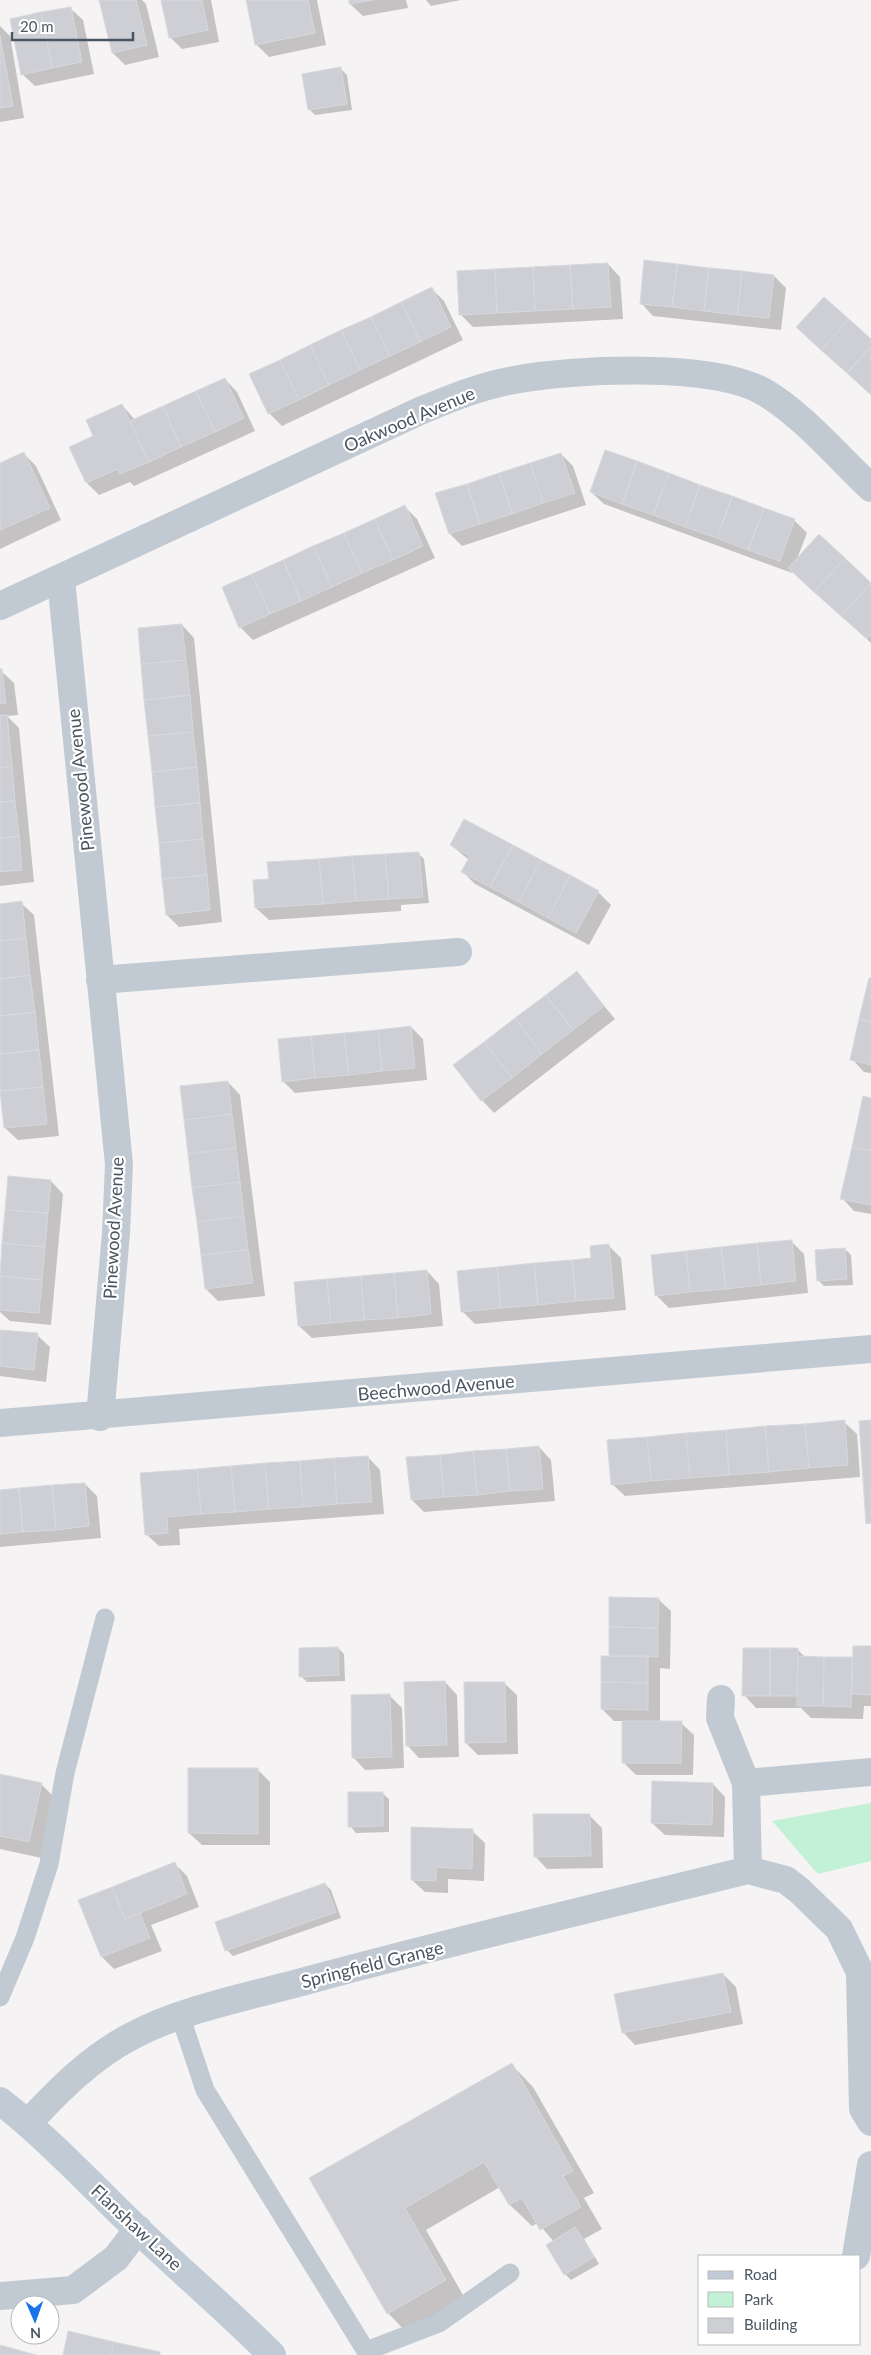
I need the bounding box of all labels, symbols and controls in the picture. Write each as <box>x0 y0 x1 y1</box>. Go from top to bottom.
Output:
scale bar <box>12 10 134 42</box>
text: 20 m <box>20 17 54 35</box>
street label: Oakwood Avenue <box>340 381 478 457</box>
street label: Pinewood Avenue <box>62 708 98 852</box>
street label: Pinewood Avenue <box>98 1156 128 1300</box>
street label: Beechwood Avenue <box>357 1369 515 1405</box>
street label: Springfield Grange <box>299 1936 445 1992</box>
street label: Flanshaw Lane <box>87 2179 187 2275</box>
legend <box>698 2255 861 2345</box>
text: Road <box>744 2265 777 2283</box>
text: Park <box>744 2290 774 2308</box>
north arrow <box>10 2295 60 2345</box>
text: Building <box>744 2315 797 2333</box>
text: N <box>30 2325 41 2342</box>

